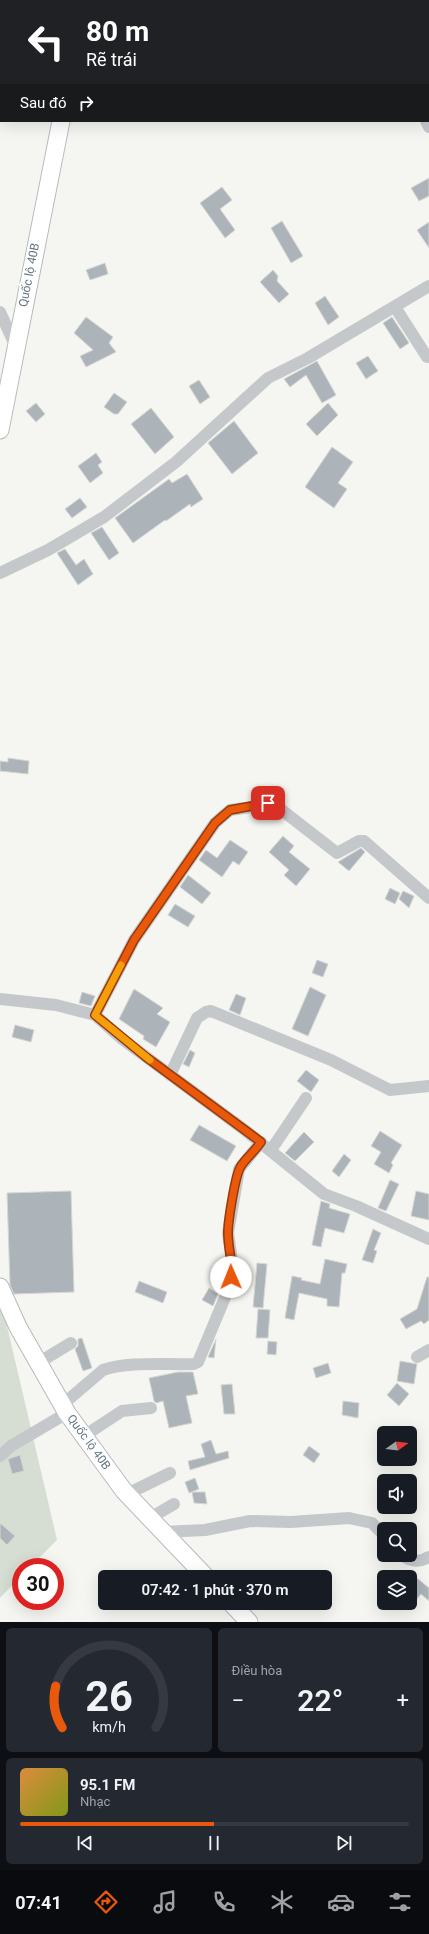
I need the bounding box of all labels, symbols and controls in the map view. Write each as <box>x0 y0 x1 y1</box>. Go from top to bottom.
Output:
text: 80 m <box>86 15 149 48</box>
icon: left <box>20 16 72 68</box>
text: Rẽ trái <box>86 49 137 70</box>
icon: right <box>75 92 97 114</box>
text: Sau đó <box>20 94 67 112</box>
street label: Quốc lộ 40B <box>16 242 42 308</box>
pin <box>251 786 285 820</box>
icon: arrive <box>257 792 279 814</box>
position arrow <box>210 1256 252 1298</box>
street label: Quốc lộ 40B <box>64 1412 114 1472</box>
north arrow <box>377 1426 417 1466</box>
map controls <box>377 1426 417 1610</box>
button: sound <box>377 1474 417 1514</box>
button: search <box>377 1522 417 1562</box>
speed limit sign: 30 <box>12 1558 64 1610</box>
button: layers <box>377 1570 417 1610</box>
text: 07:42 · 1 phút · 370 m <box>141 1581 289 1599</box>
text: Điều hòa <box>232 1663 282 1678</box>
text: 26 <box>85 1672 133 1721</box>
text: 22° <box>297 1683 343 1718</box>
text: − <box>232 1688 244 1713</box>
text: + <box>397 1688 409 1713</box>
text: km/h <box>92 1719 126 1735</box>
text: 95.1 FM <box>80 1776 135 1794</box>
text: Nhạc <box>80 1794 110 1809</box>
icon: previous <box>74 1832 96 1854</box>
icon: pause <box>203 1832 225 1854</box>
icon: next <box>333 1832 355 1854</box>
icon: directions <box>92 1888 120 1916</box>
icon: music <box>151 1888 179 1916</box>
icon: phone <box>210 1888 238 1916</box>
icon: climate <box>268 1888 296 1916</box>
icon: car <box>327 1888 355 1916</box>
icon: filters <box>386 1888 414 1916</box>
text: 07:41 <box>15 1892 62 1913</box>

